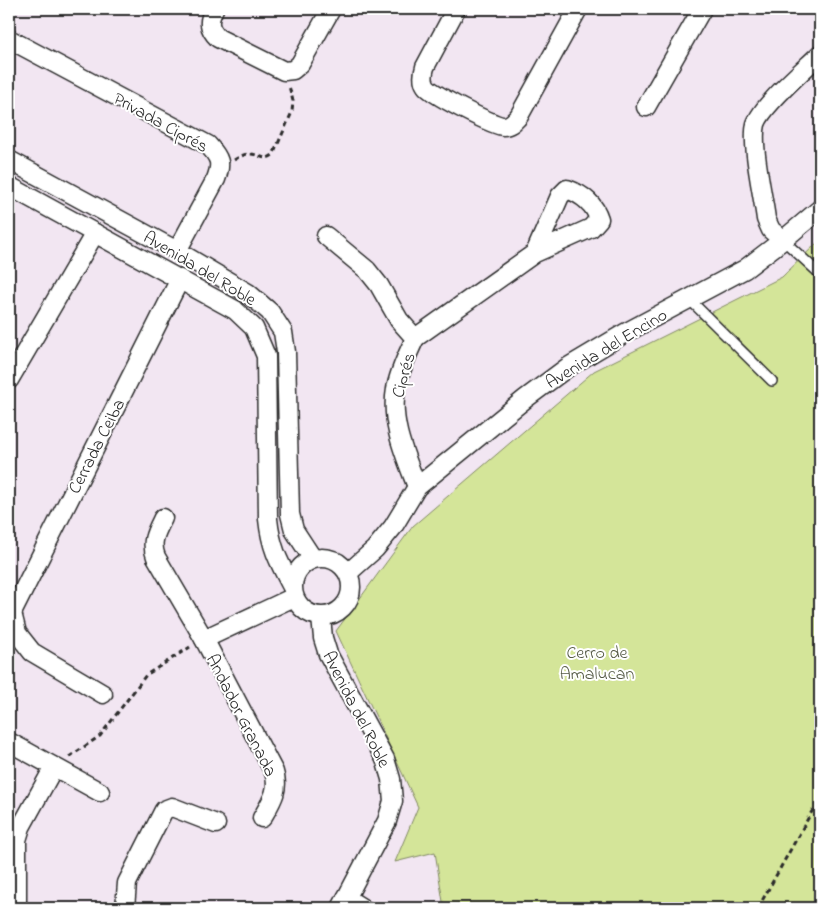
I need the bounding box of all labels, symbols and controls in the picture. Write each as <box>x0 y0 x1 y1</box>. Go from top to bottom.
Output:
street label: Privada Ciprés <box>108 87 212 161</box>
street label: Avenida del Roble <box>138 226 261 314</box>
street label: Avenida del Encino <box>541 303 673 396</box>
street label: Ciprés <box>386 350 424 401</box>
street label: Cerrada Ceiba <box>63 395 133 499</box>
park label: Cerro de Amalucan <box>560 641 634 688</box>
street label: Avenida del Roble <box>315 647 396 773</box>
street label: Andador Granada <box>198 650 282 782</box>

